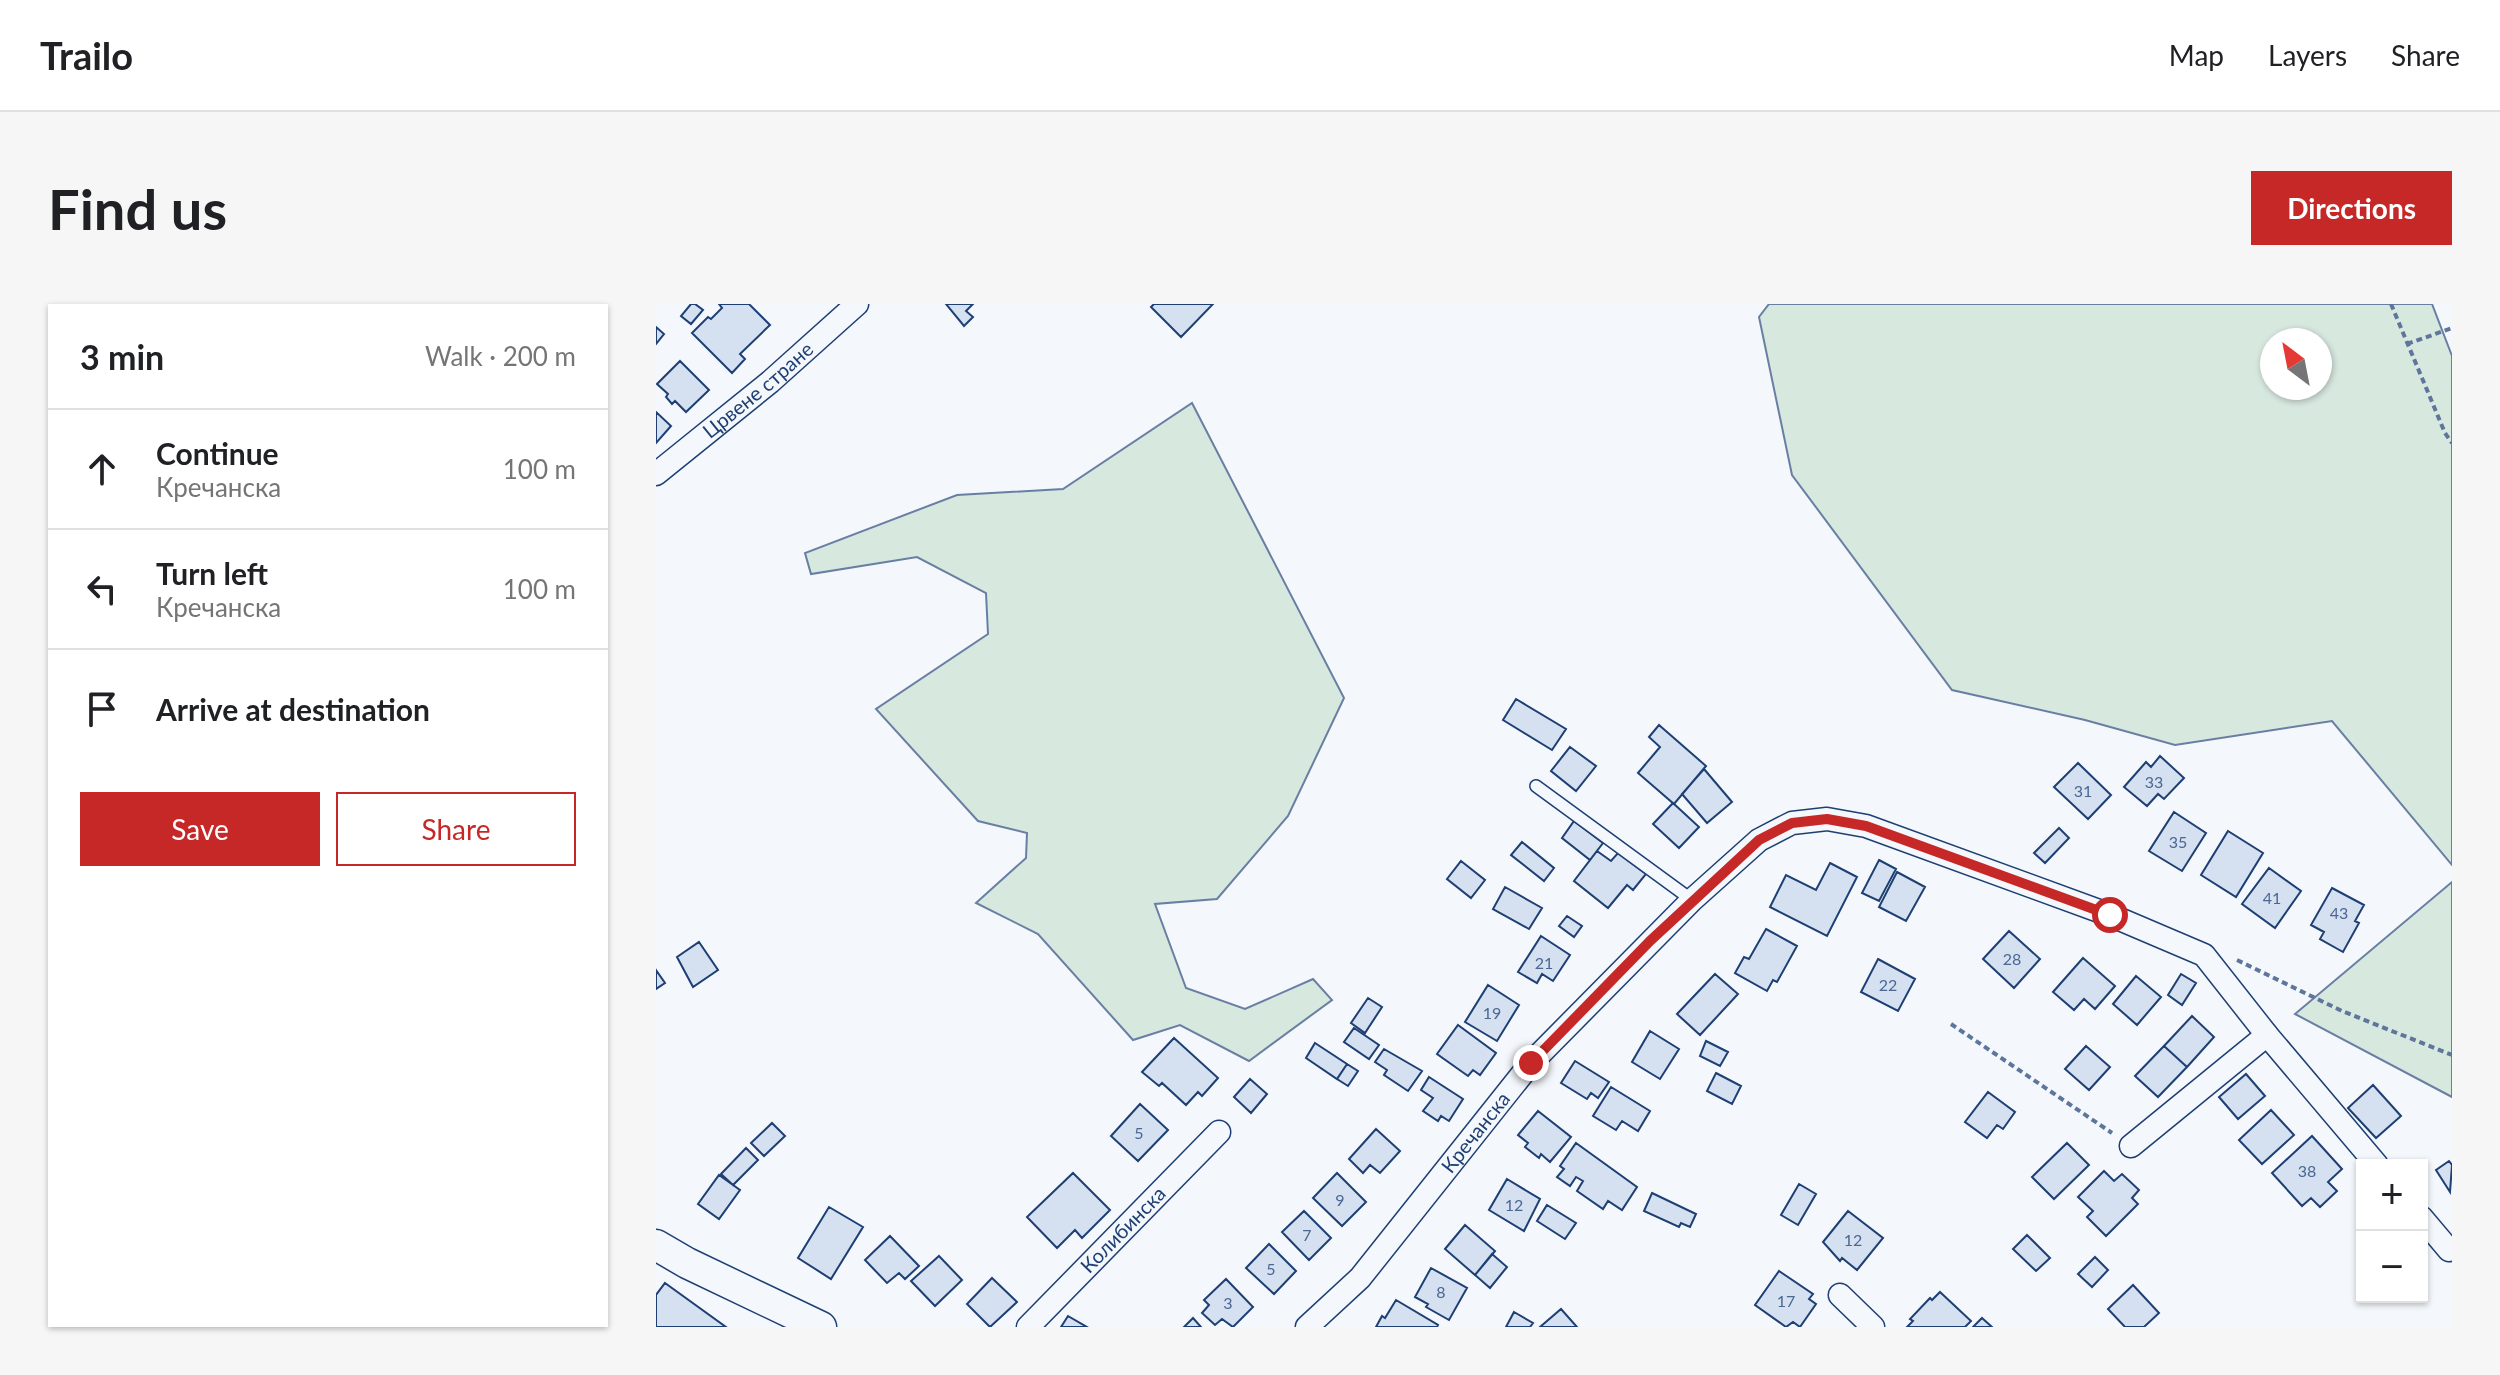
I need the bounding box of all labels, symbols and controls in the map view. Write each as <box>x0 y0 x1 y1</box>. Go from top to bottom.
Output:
text: Trailo <box>40 32 133 78</box>
text: Map <box>2169 38 2224 72</box>
text: Layers <box>2268 38 2347 72</box>
text: Share <box>2391 38 2460 72</box>
button: Directions <box>2251 171 2452 245</box>
text: Find us <box>48 175 227 242</box>
north arrow <box>2260 328 2332 400</box>
text: 3 min <box>80 336 164 377</box>
street label: Црвене стране <box>697 336 817 443</box>
text: Walk · 200 m <box>425 340 576 372</box>
text: Continue <box>156 435 279 471</box>
icon: ahead <box>80 447 124 491</box>
text: 100 m <box>503 453 576 485</box>
text: Кречанска <box>156 471 281 503</box>
text: Turn left <box>156 555 268 591</box>
icon: left <box>80 567 124 611</box>
text: 100 m <box>503 573 576 605</box>
text: Кречанска <box>156 591 281 623</box>
icon: arrive <box>80 687 124 731</box>
text: Arrive at destination <box>156 691 430 727</box>
house number: 33 <box>2145 772 2163 791</box>
house number: 31 <box>2074 781 2092 800</box>
button: Save <box>80 792 320 866</box>
button: Share <box>336 792 576 866</box>
house number: 35 <box>2169 832 2187 851</box>
house number: 41 <box>2263 888 2281 907</box>
route start <box>2092 897 2128 933</box>
house number: 43 <box>2330 903 2348 922</box>
house number: 28 <box>2003 949 2021 968</box>
house number: 21 <box>1535 953 1553 972</box>
house number: 22 <box>1879 975 1897 994</box>
house number: 19 <box>1483 1003 1501 1022</box>
route end <box>1513 1045 1549 1081</box>
street label: Кречанска <box>1435 1087 1514 1177</box>
house number: 5 <box>1134 1123 1144 1142</box>
map controls <box>2356 1159 2428 1303</box>
button: + <box>2356 1159 2428 1231</box>
house number: 38 <box>2298 1161 2316 1180</box>
street label: Колибинска <box>1075 1181 1170 1277</box>
house number: 9 <box>1335 1190 1345 1209</box>
house number: 12 <box>1505 1195 1523 1214</box>
house number: 7 <box>1302 1225 1312 1244</box>
house number: 12 <box>1844 1230 1862 1249</box>
button: − <box>2356 1231 2428 1303</box>
house number: 5 <box>1266 1259 1276 1278</box>
house number: 8 <box>1436 1282 1446 1301</box>
house number: 17 <box>1777 1291 1795 1310</box>
house number: 3 <box>1223 1293 1233 1312</box>

